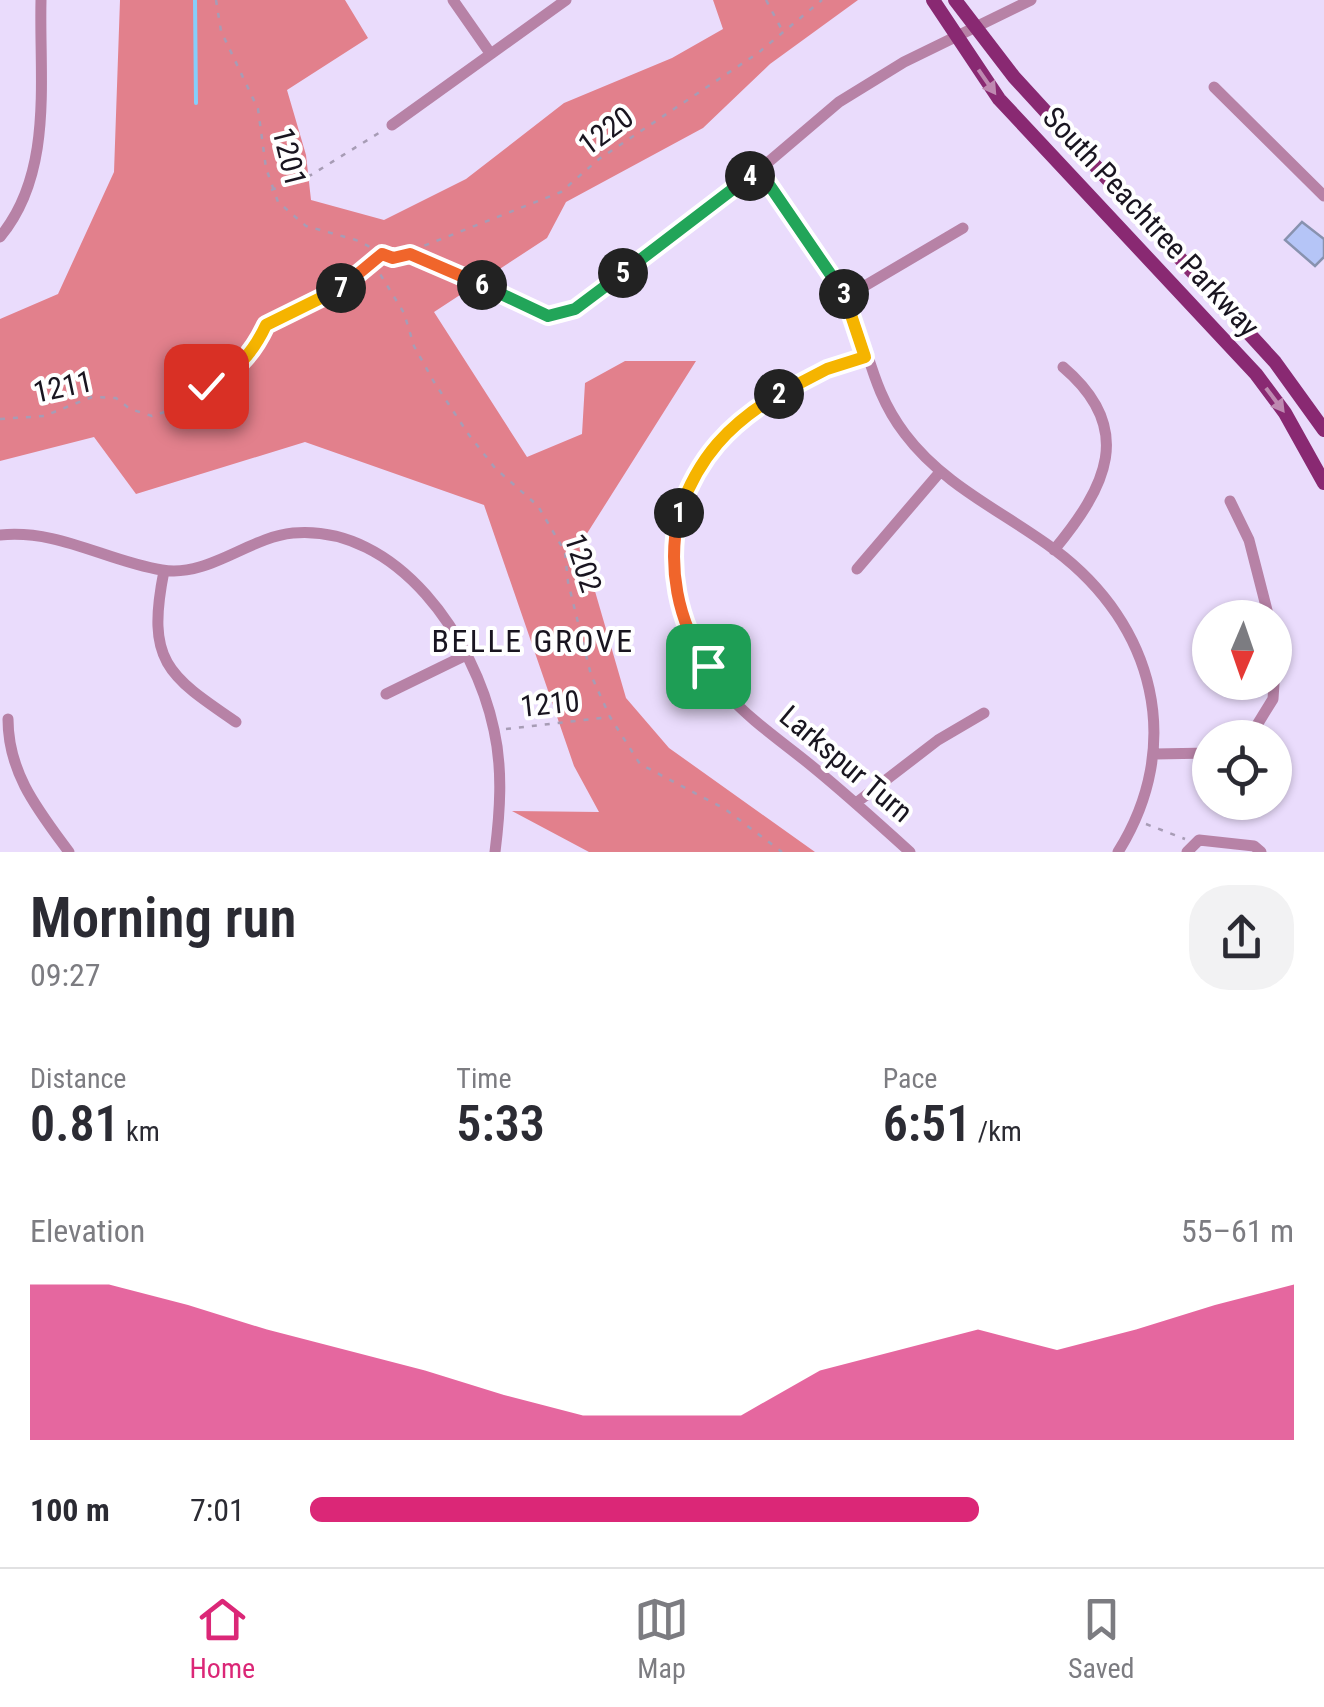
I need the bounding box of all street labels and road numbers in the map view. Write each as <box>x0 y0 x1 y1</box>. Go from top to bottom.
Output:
street label: 1220 <box>571 99 640 162</box>
street label: South Peachtree Parkway <box>1036 100 1267 344</box>
street label: 1201 <box>265 124 314 190</box>
street label: 1211 <box>30 363 96 410</box>
street label: 1202 <box>558 529 609 596</box>
street label: 1210 <box>519 683 581 724</box>
street label: Larkspur Turn <box>773 698 920 829</box>

